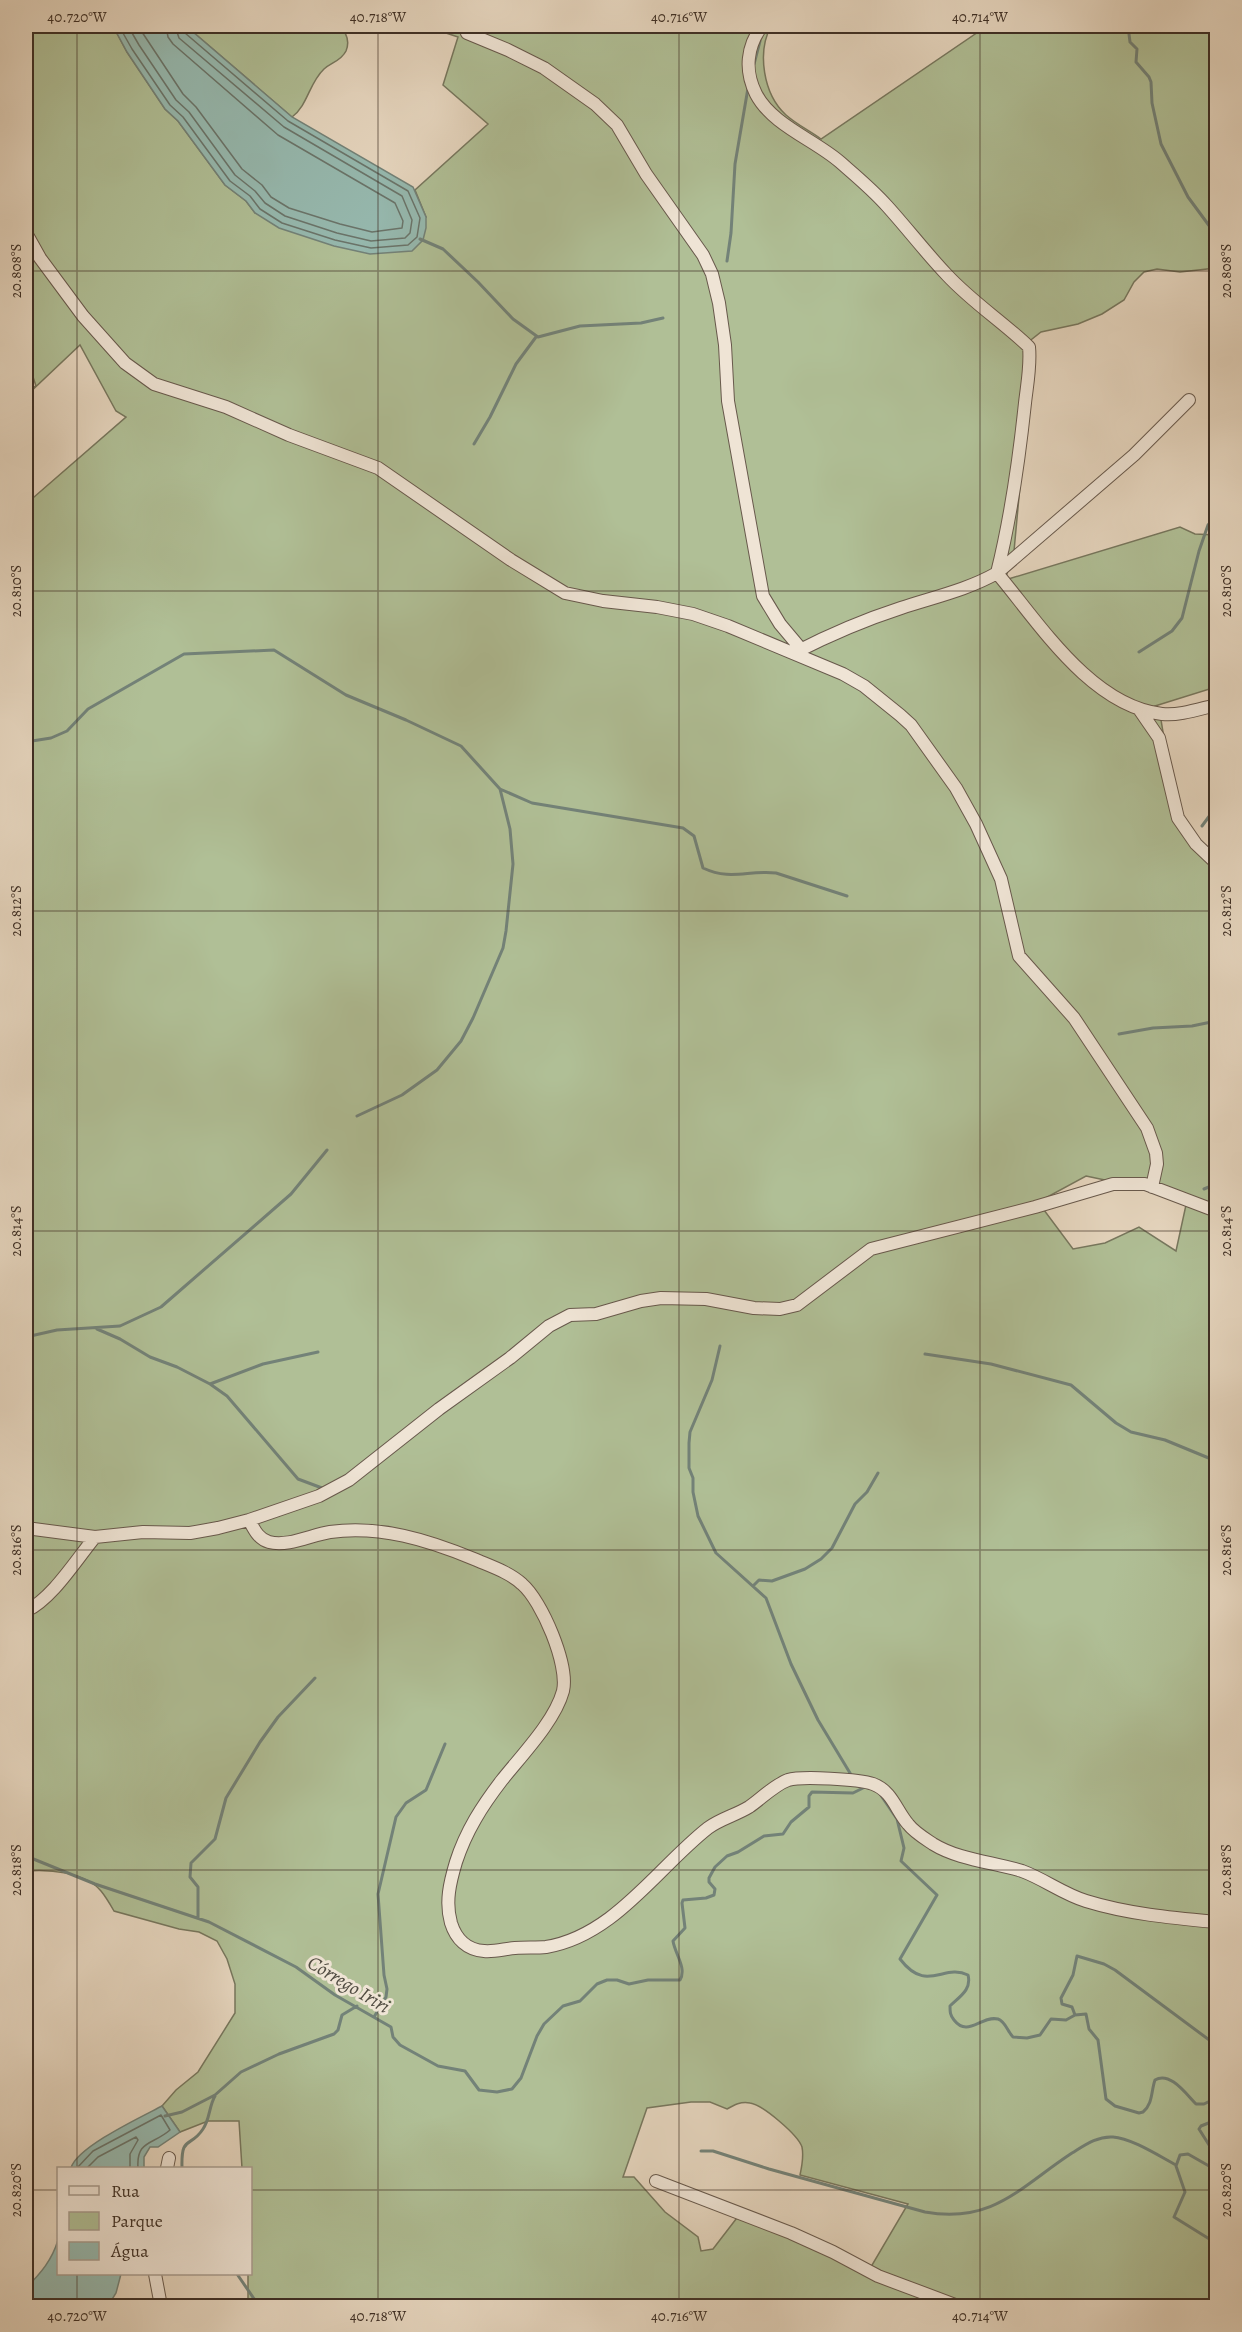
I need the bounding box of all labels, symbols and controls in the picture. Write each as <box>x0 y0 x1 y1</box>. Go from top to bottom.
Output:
text: 40.720°W <box>47 7 107 27</box>
text: 40.718°W <box>350 7 406 27</box>
text: 40.716°W <box>651 7 707 27</box>
text: 40.714°W <box>952 7 1008 27</box>
text: 20.808°S <box>6 244 26 298</box>
text: 20.808°S <box>1216 244 1236 298</box>
text: 20.810°S <box>6 565 26 617</box>
text: 20.810°S <box>1216 565 1236 617</box>
text: 20.812°S <box>6 885 26 937</box>
text: 20.812°S <box>1216 885 1236 937</box>
text: 20.814°S <box>6 1205 26 1257</box>
text: 20.814°S <box>1216 1205 1236 1257</box>
text: 20.816°S <box>6 1524 26 1576</box>
text: 20.816°S <box>1216 1524 1236 1576</box>
text: 20.818°S <box>6 1844 26 1896</box>
text: 20.818°S <box>1216 1844 1236 1896</box>
water label: Córrego Iriri <box>302 1949 395 2020</box>
text: 20.820°S <box>6 2163 26 2217</box>
text: 20.820°S <box>1216 2163 1236 2217</box>
legend <box>57 2167 252 2275</box>
text: Rua <box>111 2179 140 2203</box>
text: Parque <box>111 2209 163 2233</box>
text: Água <box>110 2239 149 2263</box>
text: 40.720°W <box>47 2306 107 2326</box>
text: 40.718°W <box>350 2306 406 2326</box>
text: 40.716°W <box>651 2306 707 2326</box>
text: 40.714°W <box>952 2306 1008 2326</box>

